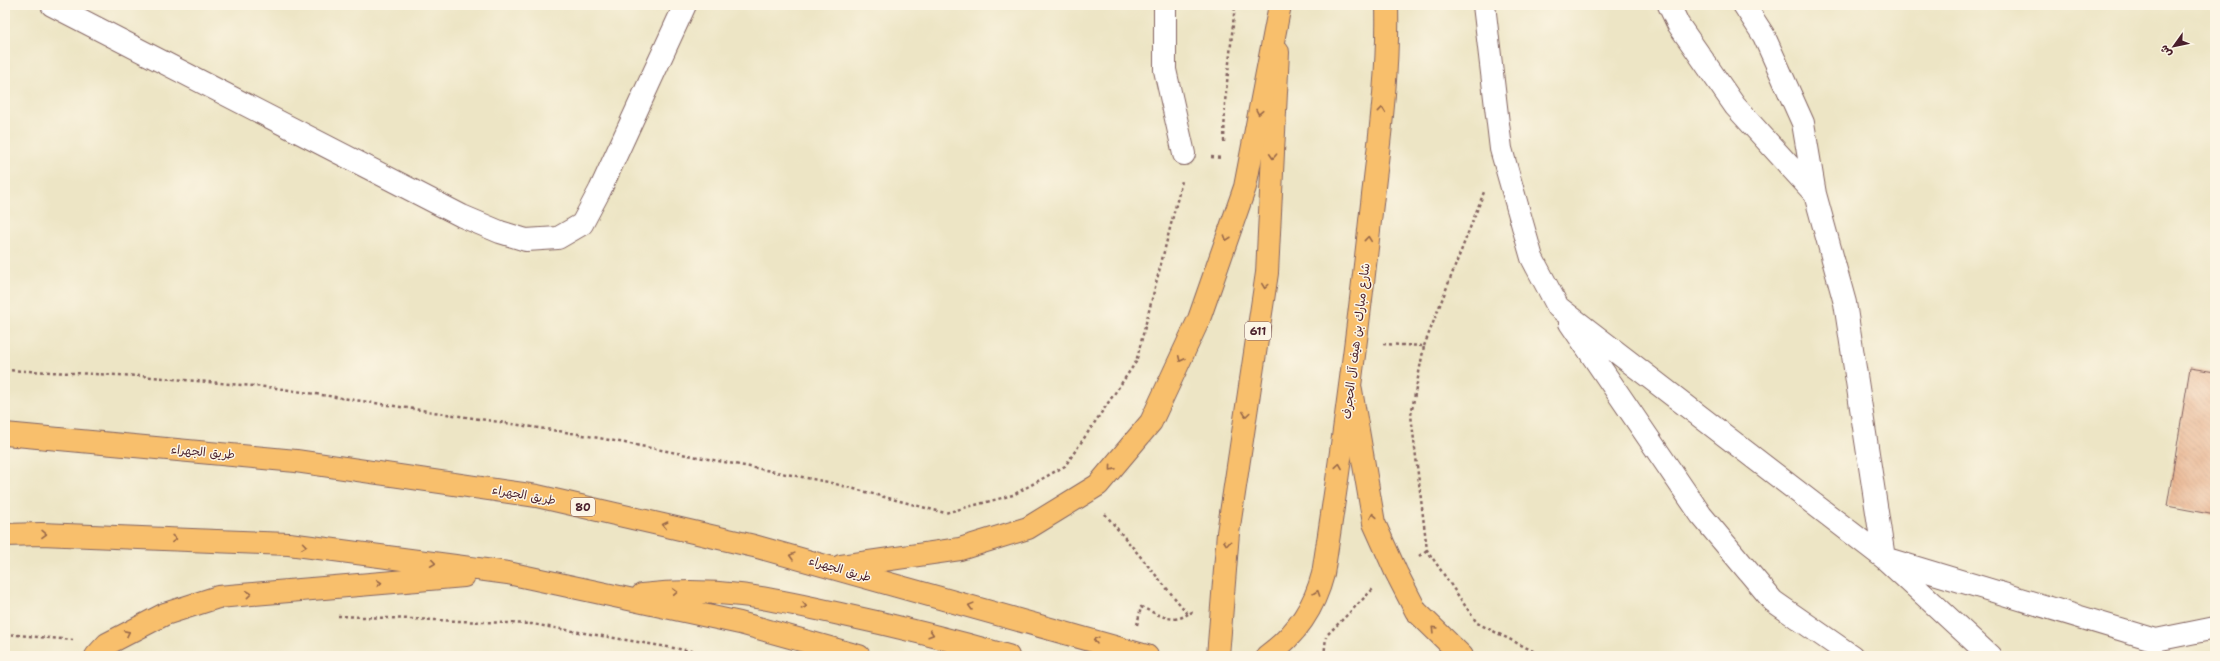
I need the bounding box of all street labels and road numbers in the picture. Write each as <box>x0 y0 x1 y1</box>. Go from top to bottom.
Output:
street label: شارع مبارك بن هيف آل الحجرف <box>1338 262 1375 420</box>
road number: 611 <box>1245 322 1271 340</box>
street label: طريق الجهراء <box>170 441 236 463</box>
street label: طريق الجهراء <box>491 482 557 508</box>
road number: 80 <box>571 498 595 516</box>
street label: طريق الجهراء <box>807 552 873 586</box>

